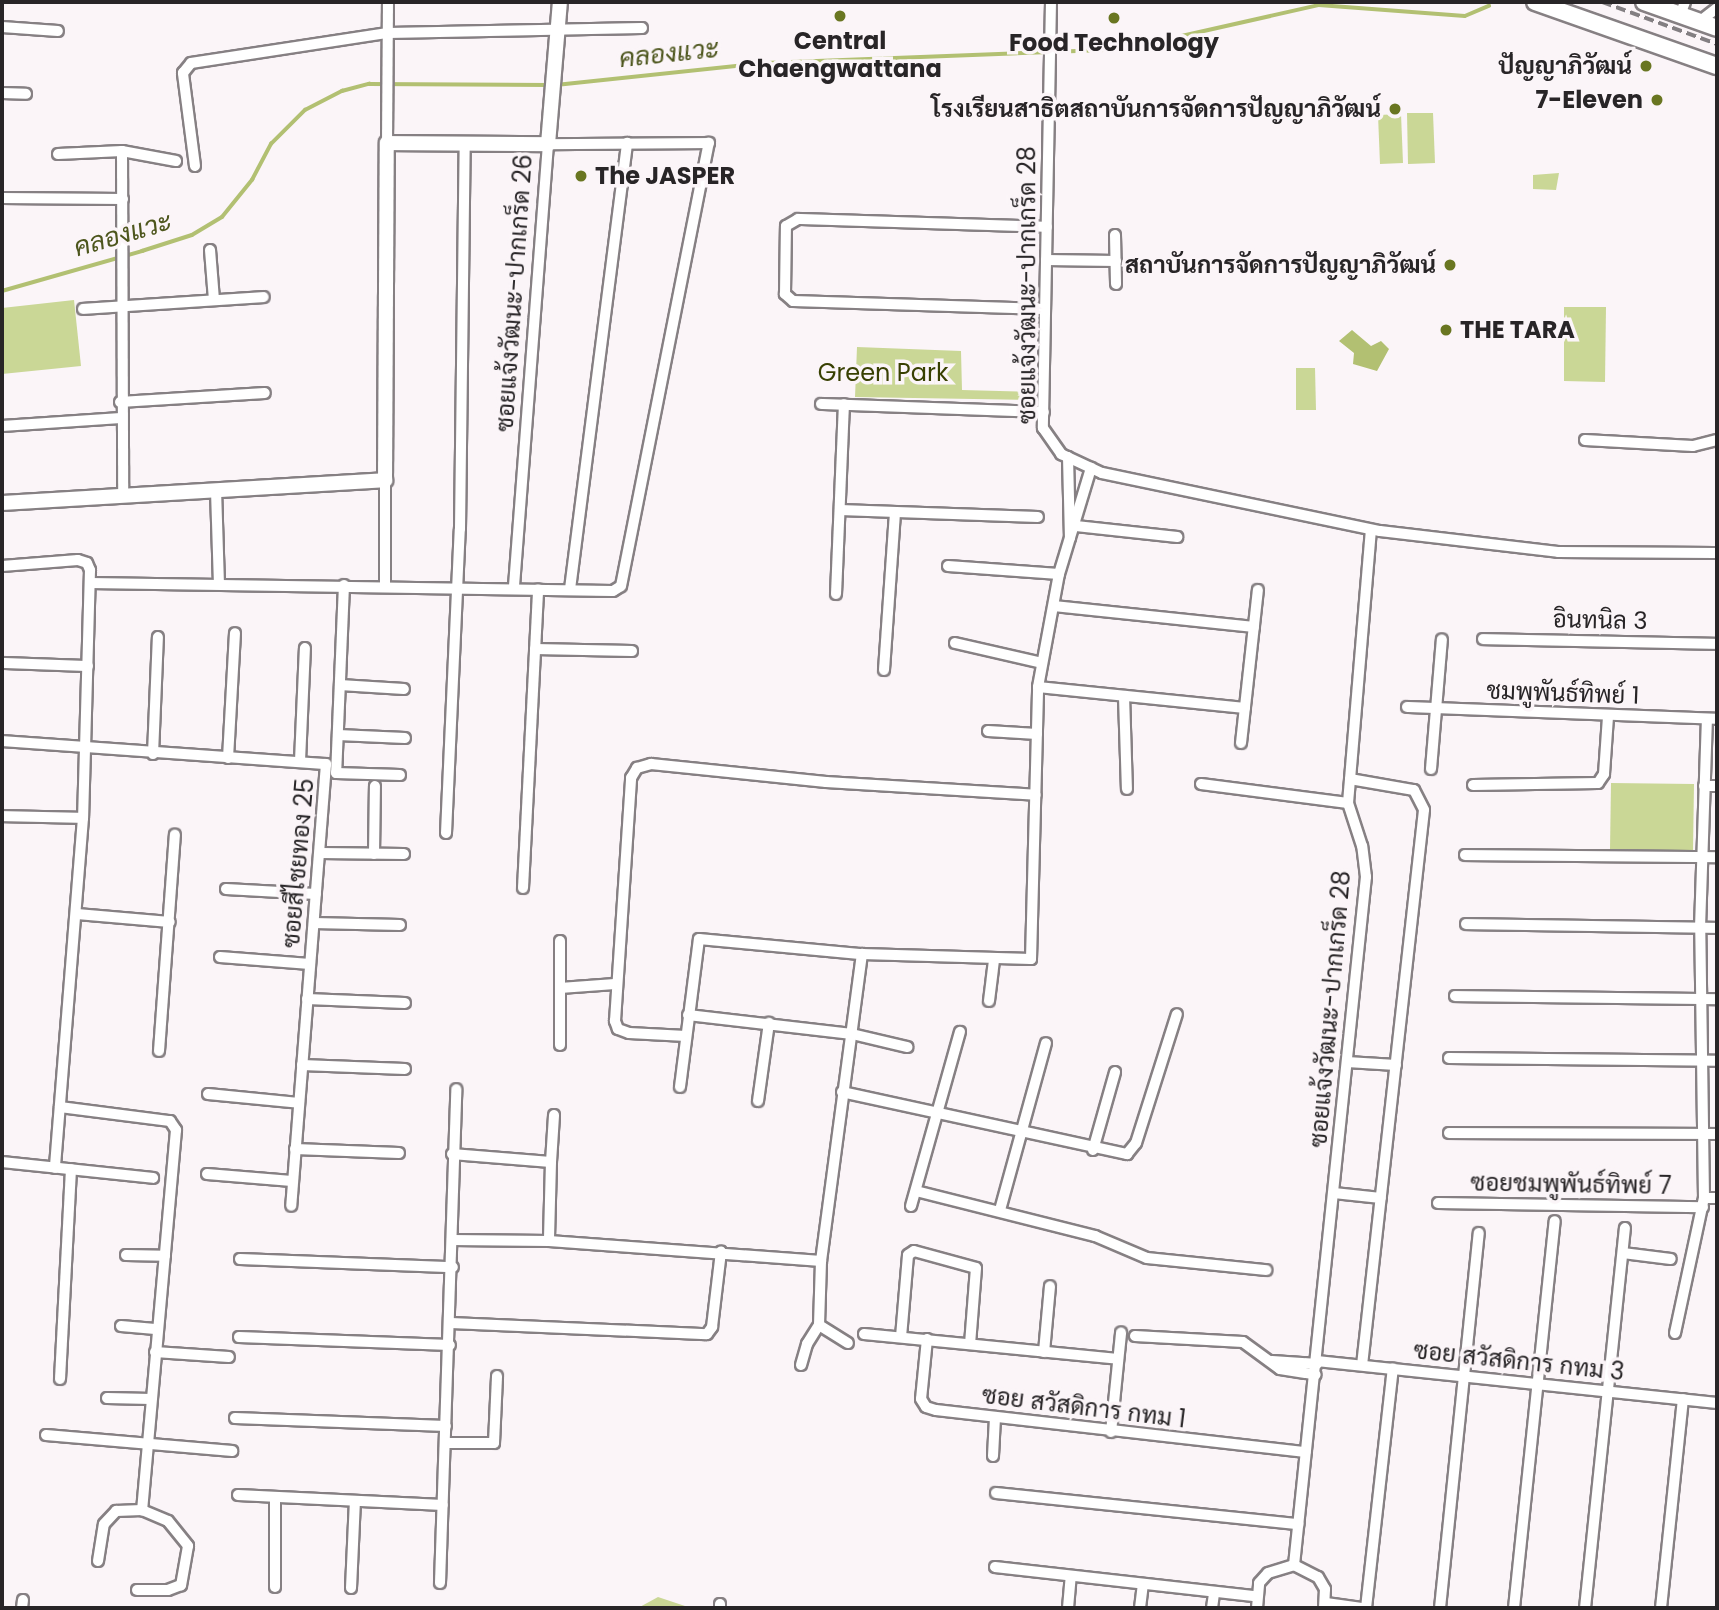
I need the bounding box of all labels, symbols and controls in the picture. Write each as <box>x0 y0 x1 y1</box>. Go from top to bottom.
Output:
marker: Central Chaengwattana <box>832 8 848 24</box>
marker: Food Technology <box>1106 10 1122 26</box>
place label: Central Chaengwattana <box>738 27 942 83</box>
place label: Food Technology <box>1009 29 1219 57</box>
water label: คลองแวะ <box>618 33 720 75</box>
place label: ปัญญาภิวัฒน์ <box>1498 52 1632 80</box>
marker: ปัญญาภิวัฒน์ <box>1638 58 1654 74</box>
place label: 7-Eleven <box>1535 86 1643 114</box>
marker: 7-Eleven <box>1649 92 1665 108</box>
place label: โรงเรียนสาธิตสถาบันการจัดการปัญญาภิวัฒน์ <box>931 95 1381 123</box>
marker: โรงเรียนสาธิตสถาบันการจัดการปัญญาภิวัฒน์ <box>1387 101 1403 117</box>
street label: ซอยแจ้งวัฒนะ-ปากเกร็ด 28 <box>1013 146 1041 424</box>
street label: ซอยแจ้งวัฒนะ-ปากเกร็ด 26 <box>490 153 538 433</box>
place label: The JASPER <box>595 162 735 190</box>
marker: The JASPER <box>573 168 589 184</box>
water label: คลองแวะ <box>71 206 175 264</box>
place label: สถาบันการจัดการปัญญาภิวัฒน์ <box>1125 251 1436 279</box>
marker: สถาบันการจัดการปัญญาภิวัฒน์ <box>1442 257 1458 273</box>
place label: THE TARA <box>1460 316 1575 344</box>
marker: THE TARA <box>1438 322 1454 338</box>
park label: Green Park <box>818 359 948 387</box>
street label: อินทนิล 3 <box>1552 605 1648 635</box>
street label: ชมพูพันธ์ทิพย์ 1 <box>1486 676 1640 710</box>
street label: ซอยสีไชยทอง 25 <box>276 777 320 949</box>
street label: ซอยแจ้งวัฒนะ-ปากเกร็ด 28 <box>1304 869 1356 1149</box>
street label: ซอยชมพูพันธ์ทิพย์ 7 <box>1470 1168 1672 1200</box>
street label: ซอย สวัสดิการ กทม 3 <box>1412 1336 1626 1386</box>
street label: ซอย สวัสดิการ กทม 1 <box>980 1380 1188 1434</box>

